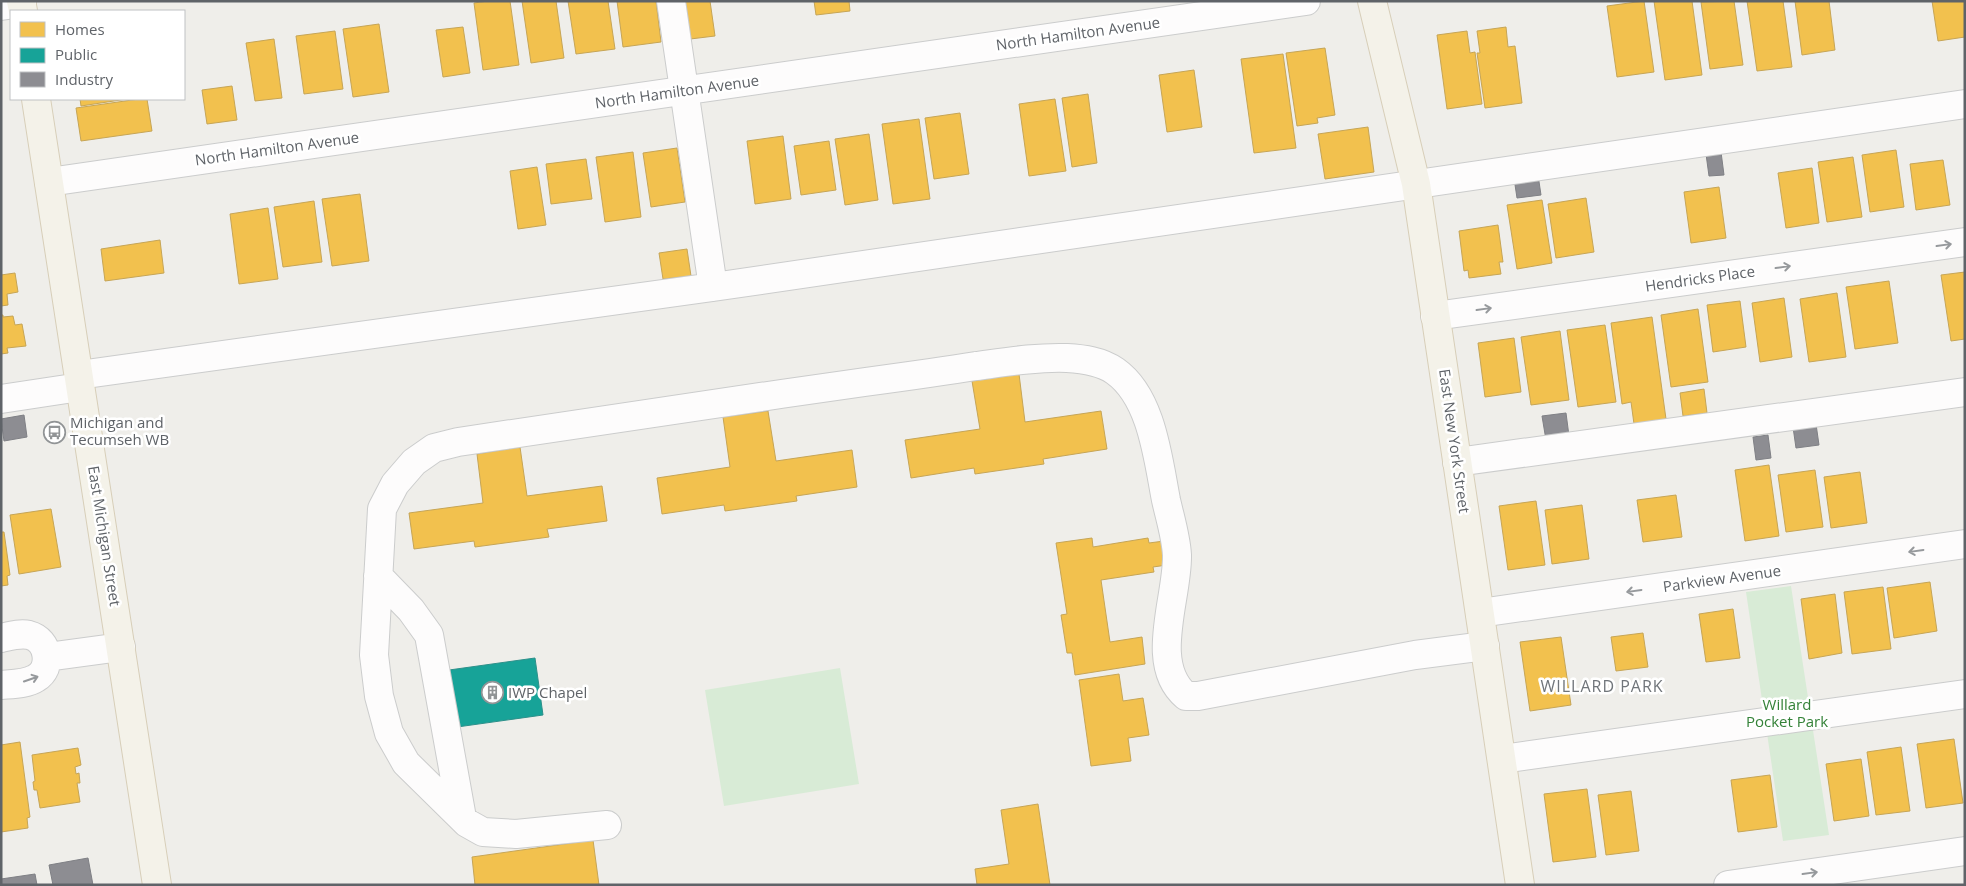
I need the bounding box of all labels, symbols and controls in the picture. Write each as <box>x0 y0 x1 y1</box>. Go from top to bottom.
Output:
legend <box>10 10 185 100</box>
street label: North Hamilton Avenue <box>995 12 1161 54</box>
text: Homes <box>55 19 105 39</box>
text: Public <box>55 44 97 64</box>
text: Industry <box>55 69 113 89</box>
street label: North Hamilton Avenue <box>594 70 760 112</box>
street label: North Hamilton Avenue <box>194 127 360 169</box>
one-way arrow <box>1936 239 1952 249</box>
street label: Hendricks Place <box>1644 260 1756 296</box>
one-way arrow <box>1775 262 1791 272</box>
one-way arrow <box>1475 304 1491 314</box>
street label: East New York Street <box>1435 367 1475 514</box>
place label: Michigan and Tecumseh WB <box>70 412 169 449</box>
bus stop icon: Michigan and Tecumseh WB <box>42 420 66 444</box>
street label: East Michigan Street <box>84 464 126 608</box>
one-way arrow <box>1909 546 1925 556</box>
street label: Parkview Avenue <box>1662 560 1782 596</box>
one-way arrow <box>1627 586 1643 596</box>
one-way arrow <box>23 674 39 684</box>
district label: WILLARD PARK <box>1540 675 1664 697</box>
building icon: IWP Chapel <box>480 681 504 705</box>
place label: IWP Chapel <box>508 682 587 702</box>
park label: Willard Pocket Park <box>1746 694 1828 731</box>
one-way arrow <box>1802 868 1818 878</box>

